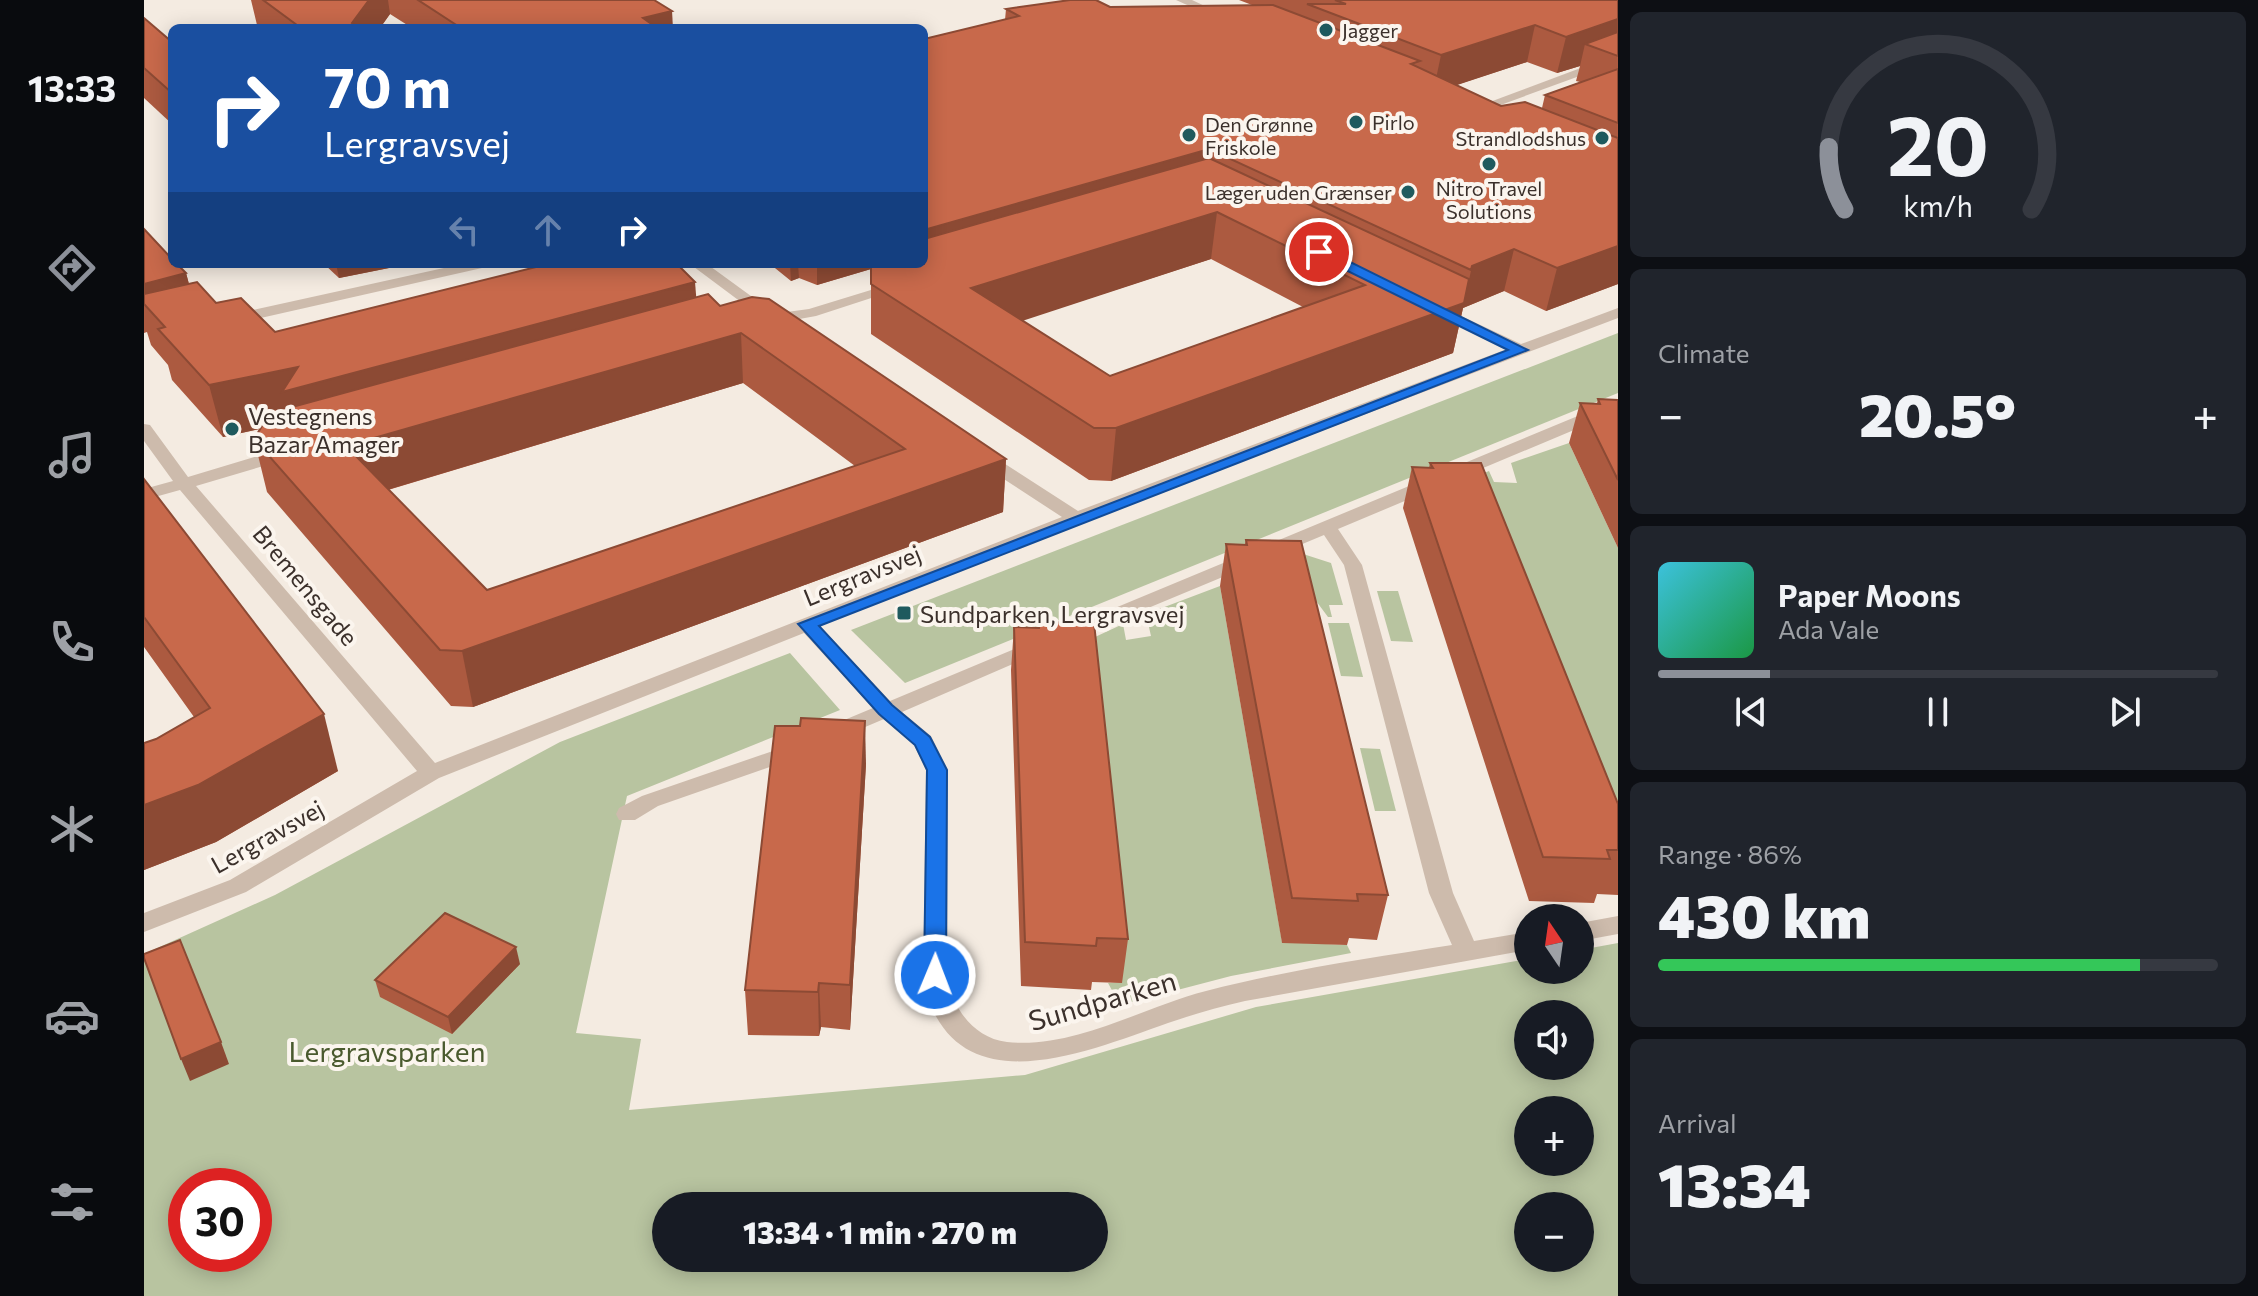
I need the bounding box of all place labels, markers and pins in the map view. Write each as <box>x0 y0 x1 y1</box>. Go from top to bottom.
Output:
place label: Jagger <box>1342 18 1398 42</box>
marker: Jagger <box>1317 21 1335 39</box>
place label: Pirlo <box>1372 110 1415 134</box>
place label: Den Grønne Friskole <box>1205 112 1313 159</box>
marker: Pirlo <box>1347 113 1365 131</box>
marker: Den Grønne Friskole <box>1180 126 1198 144</box>
place label: Strandlodshus <box>1456 126 1586 150</box>
marker: Strandlodshus <box>1593 129 1611 147</box>
marker: Nitro Travel Solutions <box>1480 155 1498 173</box>
place label: Nitro Travel Solutions <box>1436 176 1542 223</box>
place label: Læger uden Grænser <box>1205 180 1392 204</box>
marker: Læger uden Grænser <box>1399 183 1417 201</box>
pin <box>1285 218 1353 286</box>
place label: Vestegnens Bazar Amager <box>248 401 400 458</box>
marker: Vestegnens Bazar Amager <box>223 420 241 438</box>
place label: Sundparken, Lergravsvej <box>920 599 1185 628</box>
marker: Sundparken, Lergravsvej <box>895 604 913 622</box>

